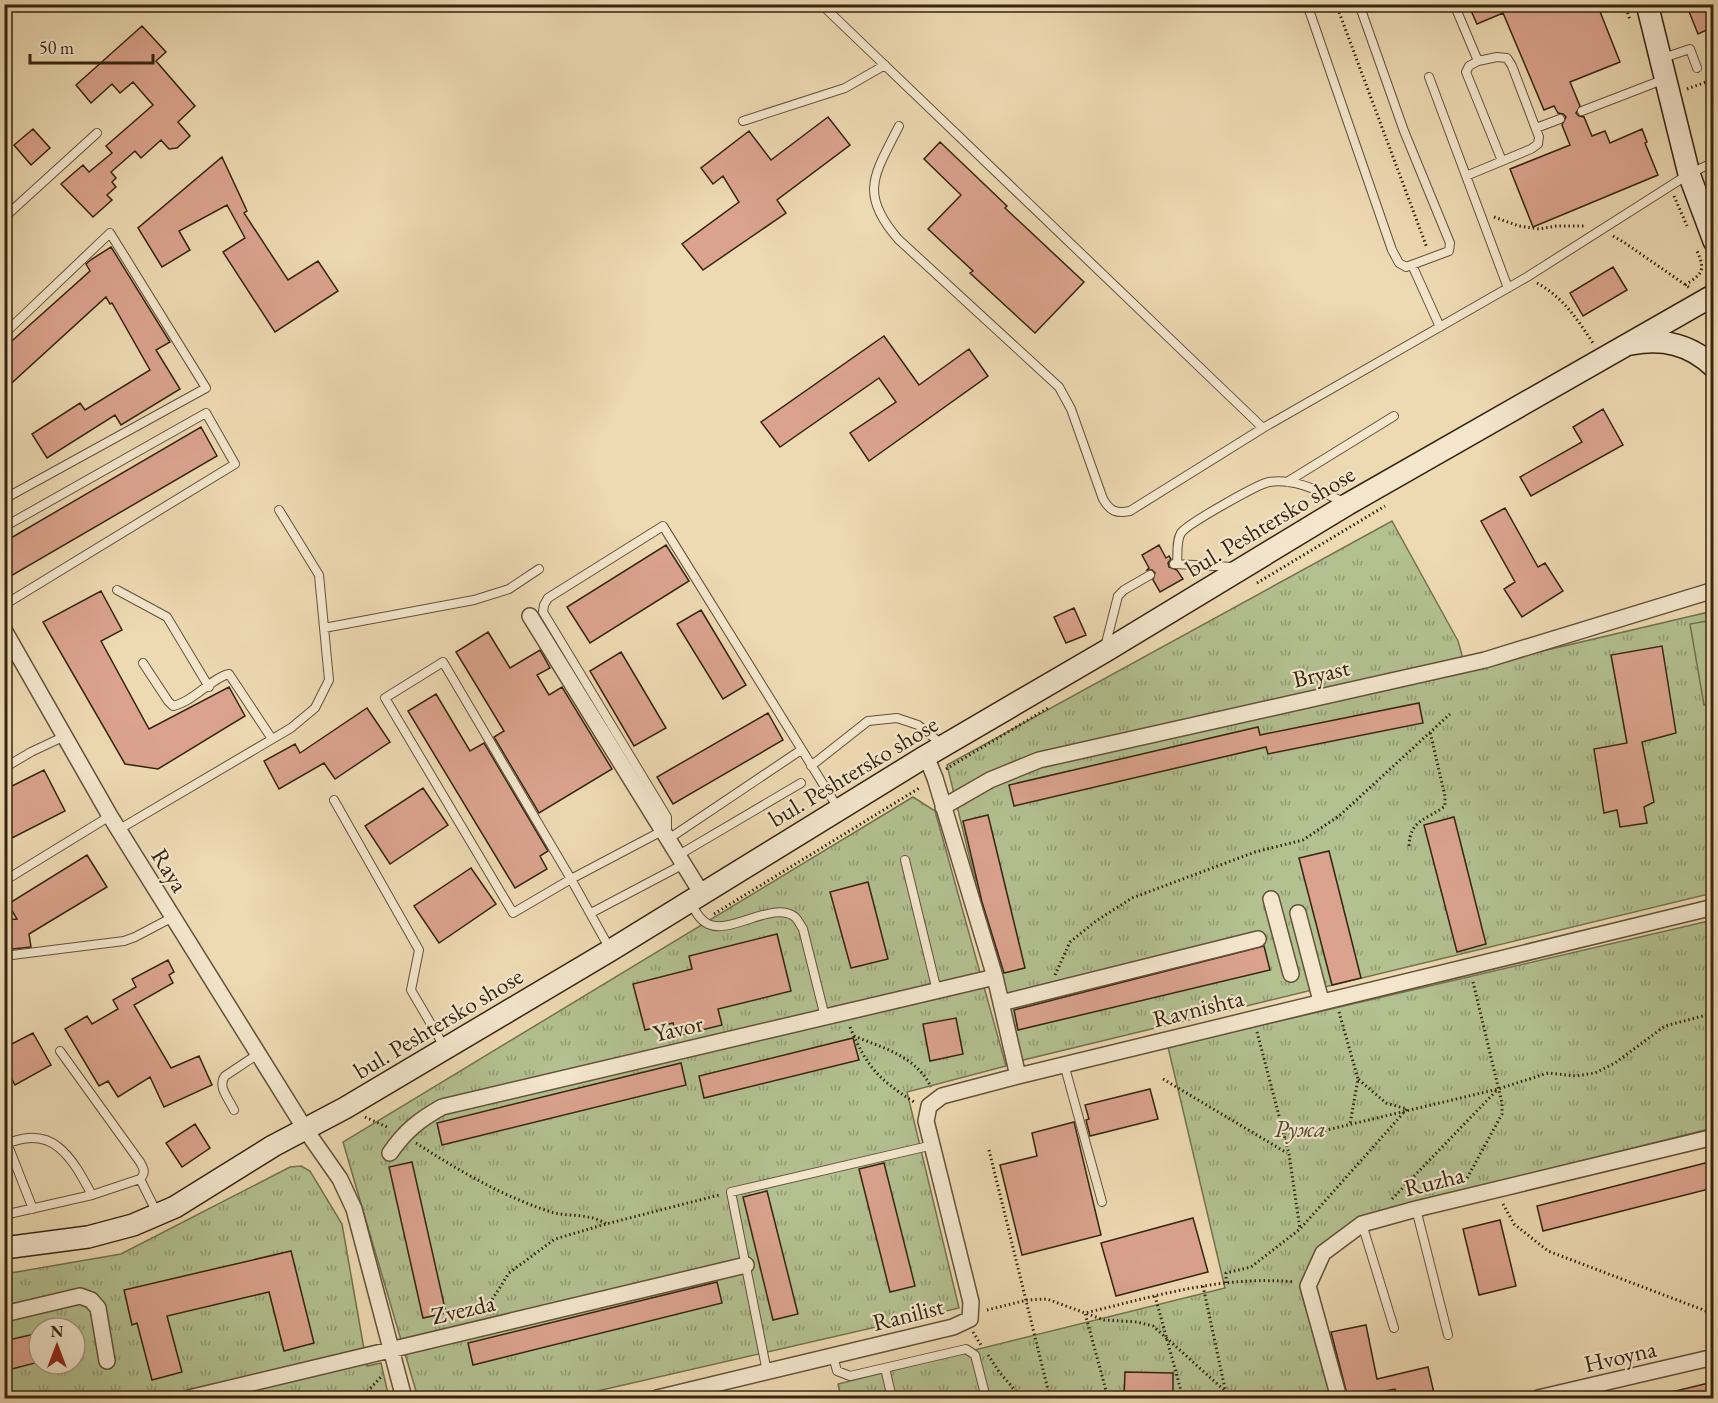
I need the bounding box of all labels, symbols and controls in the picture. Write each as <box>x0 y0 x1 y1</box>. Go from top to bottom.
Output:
scale bar <box>30 27 153 65</box>
text: 50 m <box>39 36 74 59</box>
street label: bul. Peshtersko shose <box>1180 458 1360 584</box>
street label: Bryast <box>1290 651 1353 695</box>
street label: bul. Peshtersko shose <box>763 708 943 834</box>
street label: Raya <box>145 842 196 898</box>
street label: bul. Peshtersko shose <box>348 960 528 1086</box>
street label: Ravnishta <box>1149 982 1247 1034</box>
street label: Yavor <box>650 1007 706 1049</box>
park label: Ружа <box>1274 1113 1326 1144</box>
street label: Ruzha <box>1401 1159 1468 1203</box>
street label: Zvezda <box>428 1287 498 1331</box>
street label: Ranilist <box>869 1290 947 1338</box>
north arrow <box>27 1316 87 1376</box>
text: N <box>51 1321 64 1342</box>
street label: Hvoyna <box>1581 1333 1660 1379</box>

